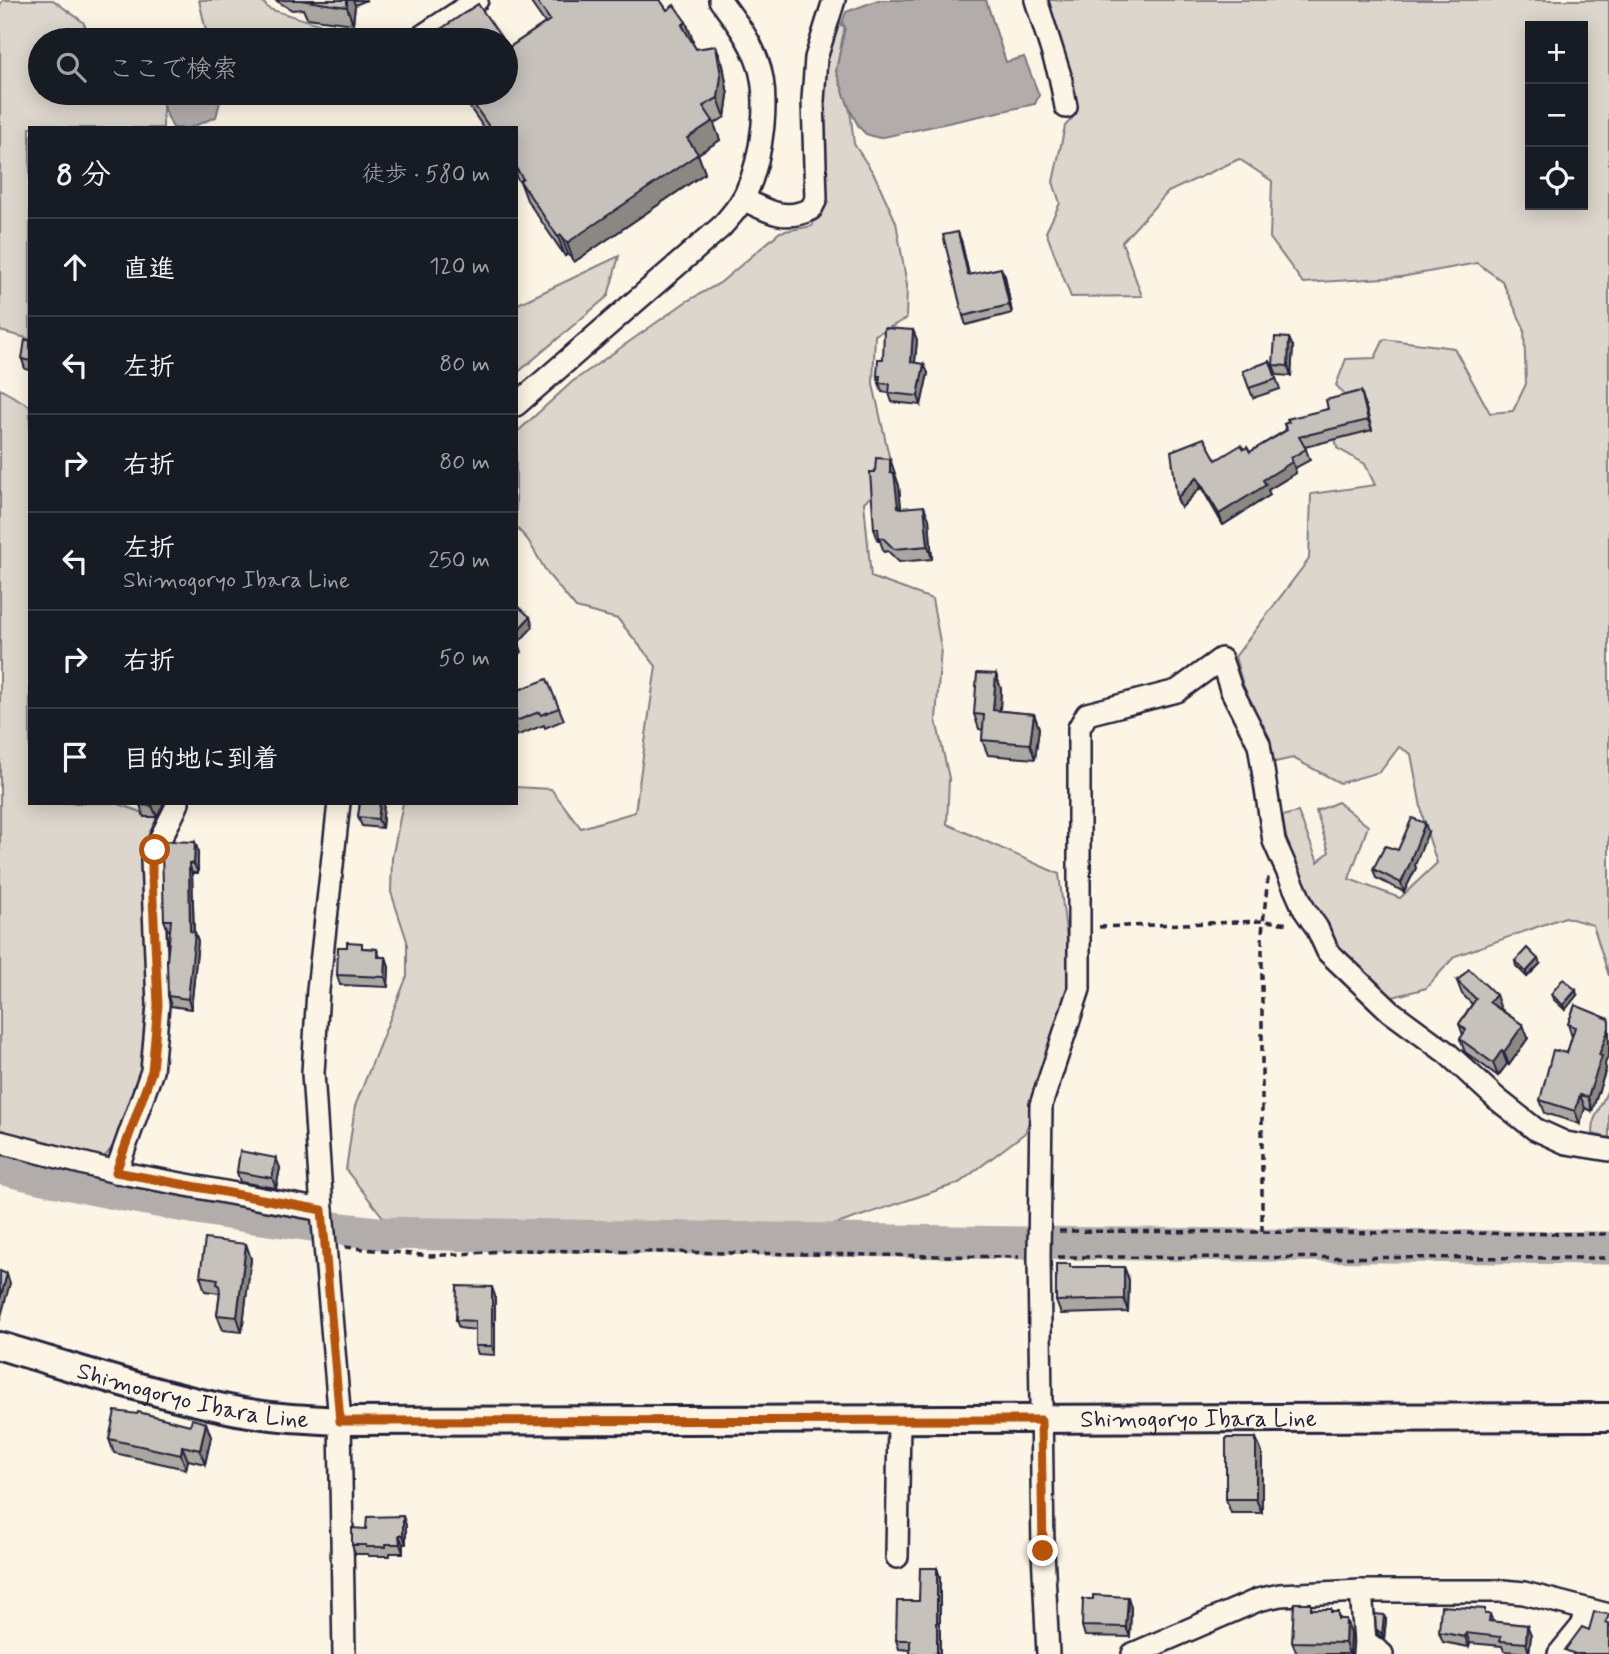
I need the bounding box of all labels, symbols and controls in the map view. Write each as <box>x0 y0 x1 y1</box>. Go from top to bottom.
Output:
map controls <box>1525 21 1588 210</box>
button: + <box>1525 21 1588 84</box>
search box <box>28 28 518 105</box>
icon: search <box>52 48 90 86</box>
text: ここで検索 <box>108 53 238 87</box>
button: − <box>1525 84 1588 147</box>
button: locate <box>1525 147 1588 210</box>
text: 8 分 <box>56 156 111 195</box>
text: 徒歩 · 580 m <box>362 160 490 190</box>
icon: ahead <box>56 248 94 286</box>
text: 120 m <box>429 252 490 282</box>
text: 直進 <box>123 253 175 287</box>
icon: left <box>56 346 94 384</box>
text: 80 m <box>439 350 490 380</box>
text: 左折 <box>123 351 175 385</box>
icon: right <box>56 444 94 482</box>
text: 80 m <box>439 448 490 478</box>
text: 右折 <box>123 449 175 483</box>
text: 左折 <box>123 532 175 566</box>
icon: left <box>56 542 94 580</box>
text: 250 m <box>428 546 490 576</box>
text: Shimogoryo Ibara Line <box>123 566 350 596</box>
icon: right <box>56 640 94 678</box>
text: 50 m <box>439 644 490 674</box>
text: 右折 <box>123 645 175 679</box>
icon: arrive <box>56 738 94 776</box>
text: 目的地に到着 <box>123 743 279 777</box>
route start <box>139 834 170 865</box>
street label: Shimogoryo Ibara Line <box>73 1356 310 1436</box>
street label: Shimogoryo Ibara Line <box>1080 1404 1317 1436</box>
route end <box>1027 1535 1058 1566</box>

